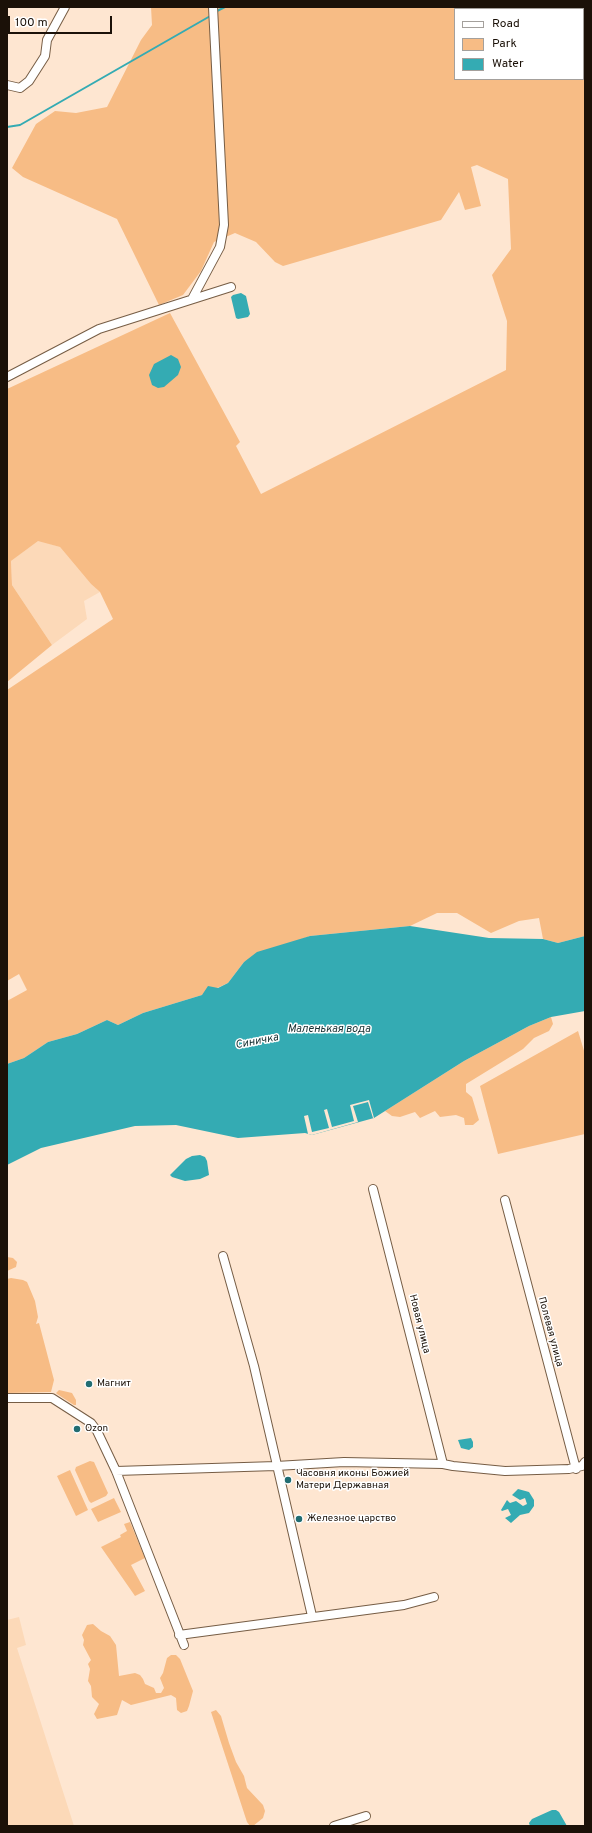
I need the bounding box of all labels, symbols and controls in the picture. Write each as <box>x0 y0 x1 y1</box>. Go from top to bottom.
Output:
scale bar <box>10 8 114 34</box>
legend <box>454 8 584 80</box>
text: 100 m <box>15 15 48 31</box>
text: Road <box>492 16 520 32</box>
text: Park <box>492 36 517 52</box>
text: Water <box>492 56 524 72</box>
water label: Маленькая вода <box>288 1023 370 1037</box>
water label: Синичка <box>234 1031 280 1053</box>
street label: Новая улица <box>406 1293 432 1355</box>
street label: Полевая улица <box>535 1296 565 1368</box>
place label: Магнит <box>97 1378 131 1390</box>
marker: Магнит <box>84 1379 94 1389</box>
place label: Ozon <box>85 1423 108 1435</box>
marker: Ozon <box>72 1424 82 1434</box>
place label: Часовня иконы Божией Матери Державная <box>296 1468 409 1492</box>
marker: Часовня иконы Божией Матери Державная <box>283 1475 293 1485</box>
place label: Железное царство <box>307 1513 396 1525</box>
marker: Железное царство <box>294 1514 304 1524</box>

